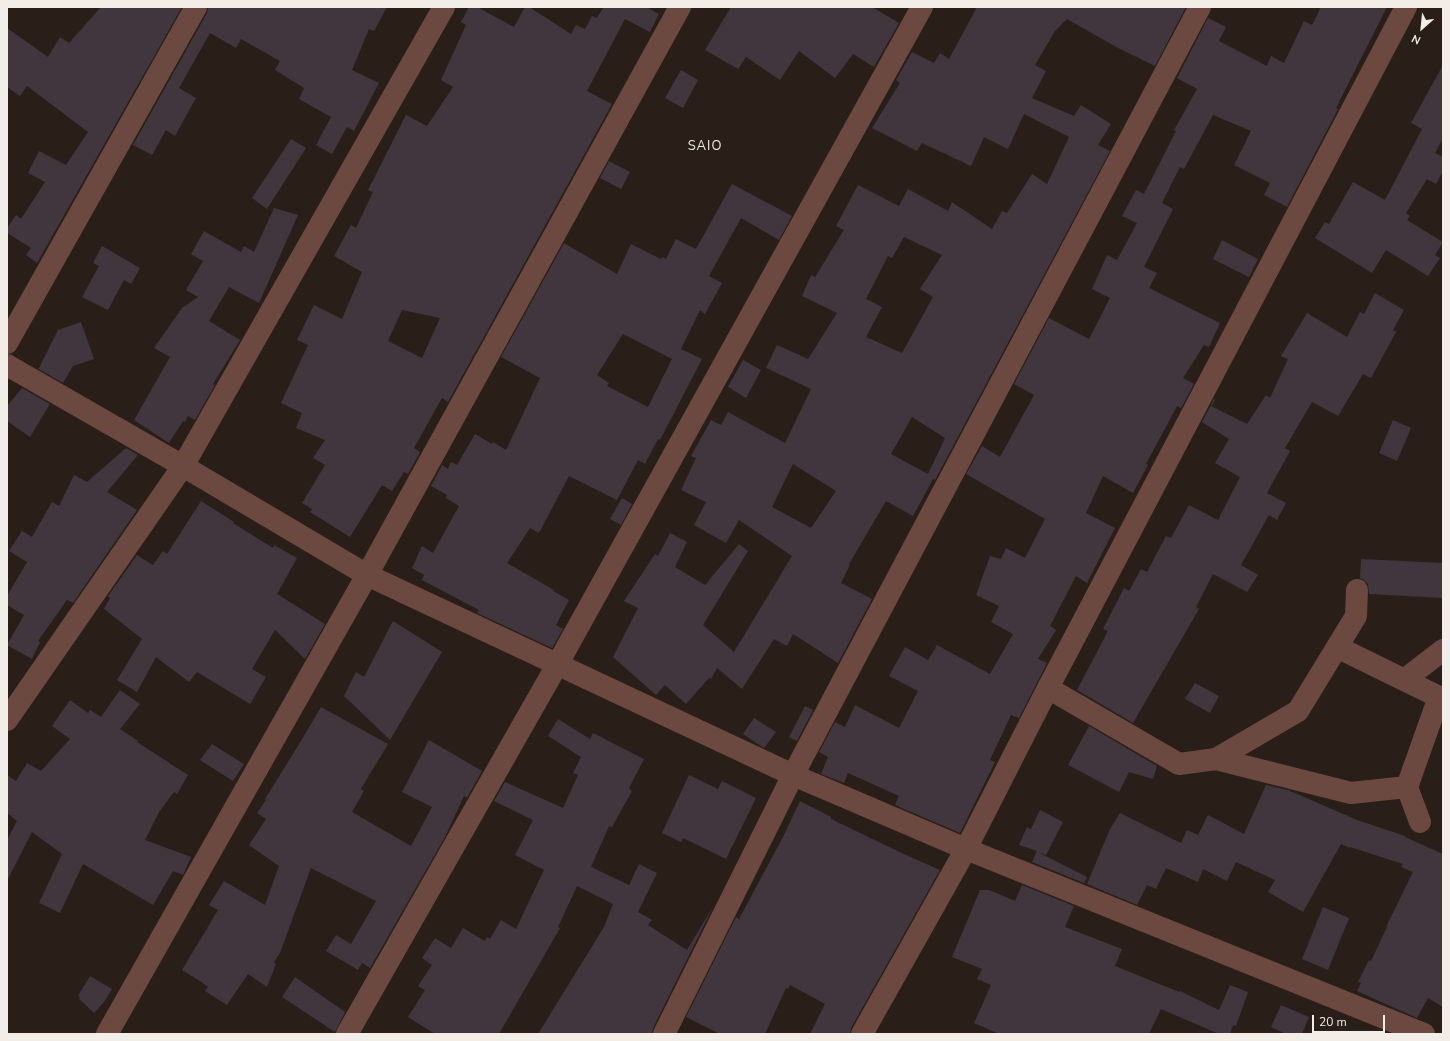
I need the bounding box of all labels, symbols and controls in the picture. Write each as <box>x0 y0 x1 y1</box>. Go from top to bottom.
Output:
north arrow <box>1402 8 1442 48</box>
text: N <box>1409 31 1423 48</box>
district label: SAIO <box>688 139 722 155</box>
scale bar <box>1314 1007 1387 1033</box>
text: 20 m <box>1319 1014 1347 1030</box>

